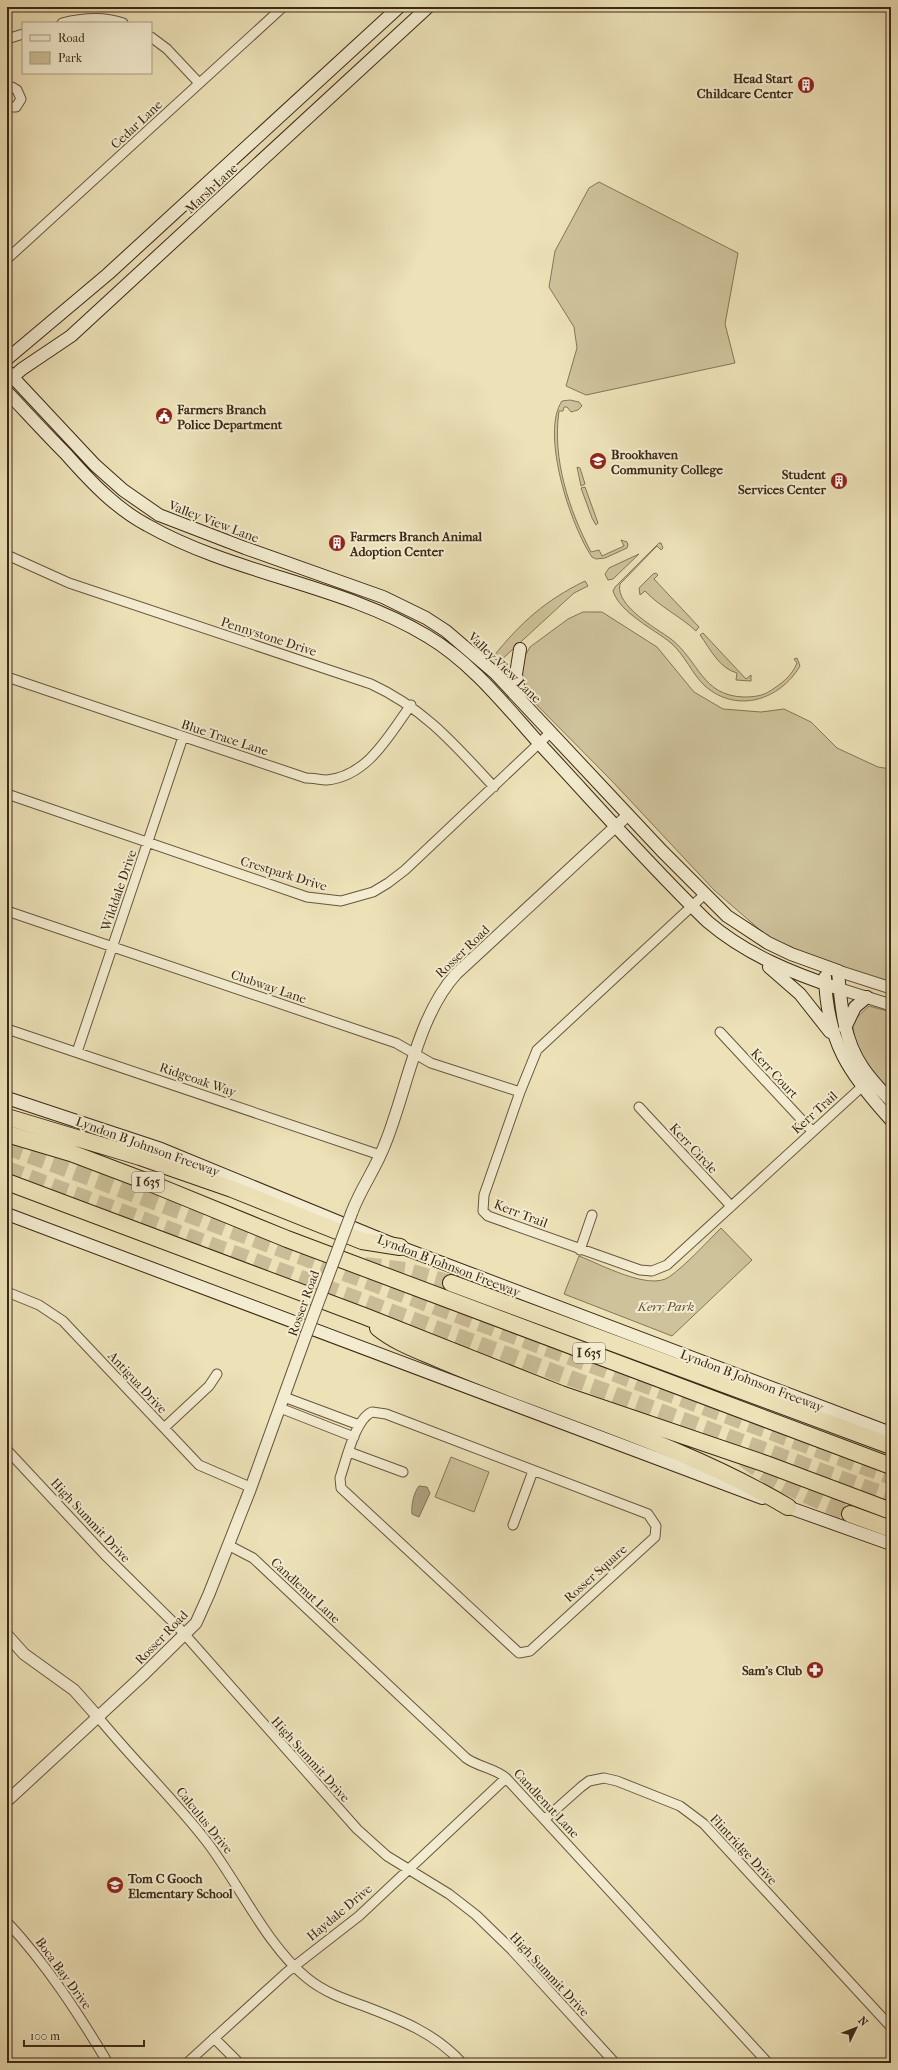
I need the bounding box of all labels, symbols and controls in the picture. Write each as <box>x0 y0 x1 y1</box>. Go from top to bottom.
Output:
legend <box>22 22 152 74</box>
text: Road <box>58 31 85 45</box>
text: Park <box>58 51 83 65</box>
place label: Head Start Childcare Center <box>697 71 793 101</box>
building icon: Head Start Childcare Center <box>796 75 816 95</box>
street label: Cedar Lane <box>108 97 165 152</box>
street label: Marsh Lane <box>182 160 241 216</box>
place label: Farmers Branch Police Department <box>176 402 283 433</box>
public building icon: Farmers Branch Police Department <box>154 406 174 426</box>
place label: Brookhaven Community College <box>611 447 723 478</box>
school or university icon: Brookhaven Community College <box>588 451 608 471</box>
place label: Student Services Center <box>738 467 826 497</box>
building icon: Student Services Center <box>829 471 849 491</box>
street label: Valley View Lane <box>166 497 262 546</box>
place label: Farmers Branch Animal Adoption Center <box>349 529 483 560</box>
building icon: Farmers Branch Animal Adoption Center <box>327 533 347 553</box>
street label: Pennystone Drive <box>219 614 319 659</box>
street label: Valley View Lane <box>464 628 545 706</box>
street label: Blue Trace Lane <box>179 716 271 759</box>
street label: Wilddale Drive <box>97 847 140 934</box>
street label: Crestpark Drive <box>239 853 329 894</box>
street label: Rosser Road <box>432 921 493 981</box>
street label: Clubway Lane <box>229 967 309 1007</box>
street label: Kerr Court <box>748 1045 802 1102</box>
street label: Ridgeoak Way <box>157 1059 239 1100</box>
street label: Kerr Trail <box>788 1088 841 1137</box>
street label: Lyndon B Johnson Freeway <box>74 1113 223 1180</box>
street label: Kerr Circle <box>667 1120 721 1177</box>
road number: I 635 <box>132 1172 164 1192</box>
street label: Kerr Trail <box>492 1196 550 1231</box>
street label: Lyndon B Johnson Freeway <box>375 1231 524 1300</box>
street label: Rosser Road <box>285 1267 323 1338</box>
park label: Kerr Park <box>637 1299 694 1314</box>
road number: I 635 <box>573 1343 605 1363</box>
street label: Lyndon B Johnson Freeway <box>678 1346 827 1415</box>
street label: Antigua Drive <box>104 1347 171 1417</box>
street label: High Summit Drive <box>48 1475 134 1566</box>
street label: Rosser Square <box>561 1541 630 1605</box>
street label: Candlenut Lane <box>268 1554 344 1627</box>
street label: Rosser Road <box>132 1607 191 1667</box>
pharmacy icon: Sam's Club <box>805 1660 825 1680</box>
place label: Sam's Club <box>742 1663 802 1678</box>
street label: High Summit Drive <box>268 1714 353 1806</box>
street label: Candlenut Lane <box>511 1766 583 1841</box>
street label: Calculus Drive <box>173 1784 236 1857</box>
street label: Flintridge Drive <box>707 1811 781 1888</box>
place label: Tom C Gooch Elementary School <box>127 1871 233 1902</box>
school or university icon: Tom C Gooch Elementary School <box>105 1875 125 1895</box>
street label: Haydale Drive <box>304 1881 375 1944</box>
street label: High Summit Drive <box>507 1929 593 2020</box>
street label: Boca Bay Drive <box>32 1934 95 2013</box>
north arrow <box>836 2008 876 2048</box>
text: N <box>855 2014 871 2029</box>
scale bar <box>24 2022 144 2048</box>
text: 100 m <box>30 2029 60 2043</box>

